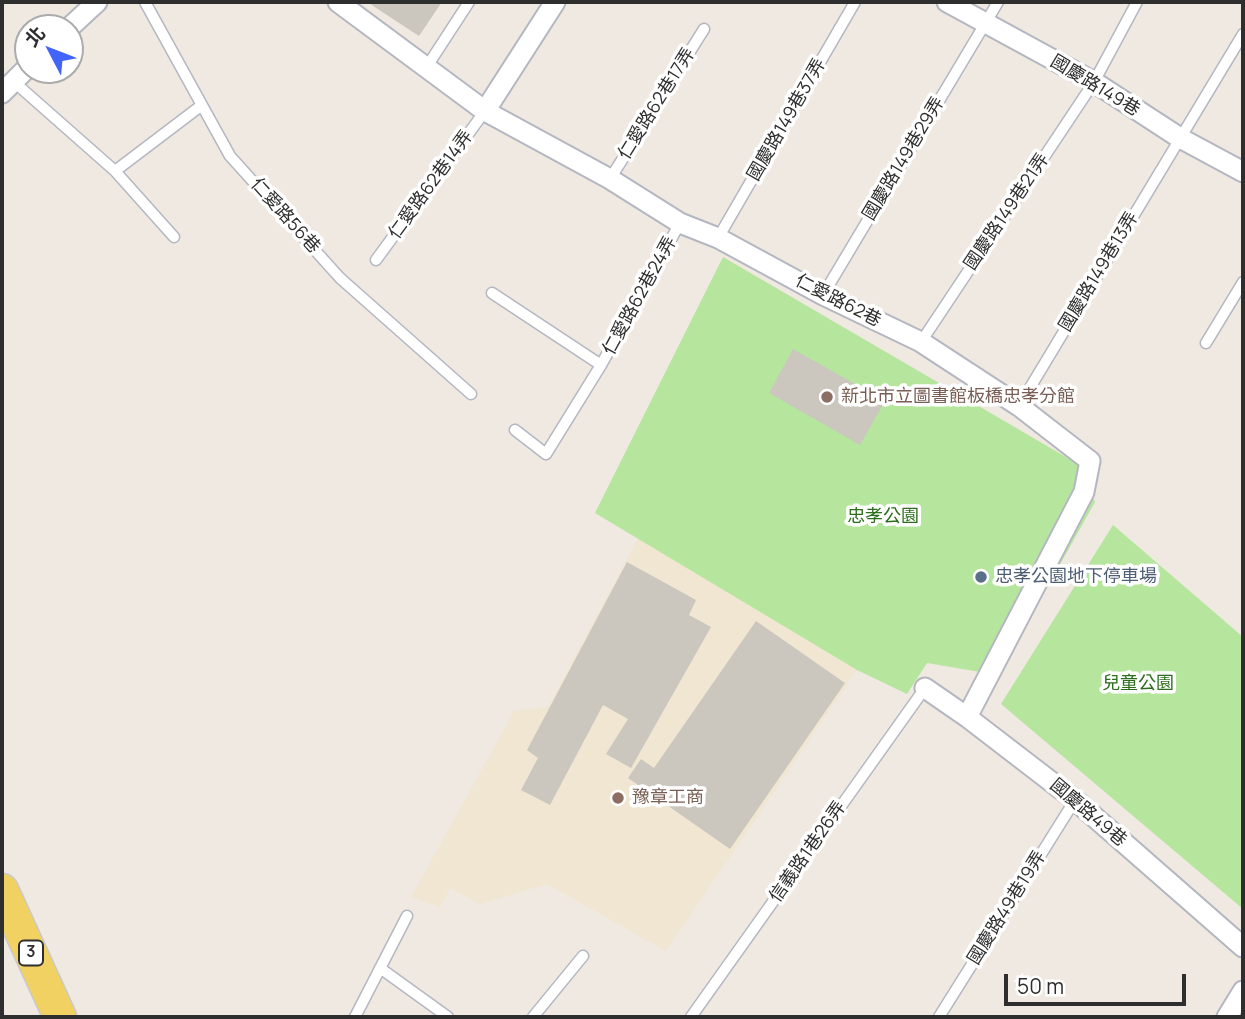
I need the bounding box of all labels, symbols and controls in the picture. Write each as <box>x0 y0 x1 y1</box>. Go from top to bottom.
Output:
north arrow <box>14 14 84 84</box>
text: 北 <box>19 21 51 52</box>
street label: 仁愛路62巷17弄 <box>614 44 700 164</box>
street label: 國慶路149巷 <box>1046 51 1144 121</box>
street label: 國慶路149巷37弄 <box>743 55 831 185</box>
street label: 國慶路149巷29弄 <box>859 93 949 225</box>
street label: 仁愛路62巷14弄 <box>384 126 478 244</box>
street label: 國慶路149巷21弄 <box>960 150 1054 274</box>
street label: 仁愛路56巷 <box>246 174 324 258</box>
street label: 國慶路149巷13弄 <box>1055 208 1143 336</box>
street label: 仁愛路62巷24弄 <box>599 233 681 359</box>
street label: 仁愛路62巷 <box>791 270 885 332</box>
place label: 新北市立圖書館板橋忠孝分館 <box>841 386 1075 408</box>
marker: 新北市立圖書館板橋忠孝分館 <box>819 389 835 405</box>
park label: 忠孝公園 <box>847 506 919 528</box>
place label: 忠孝公園地下停車場 <box>995 566 1157 588</box>
marker: 忠孝公園地下停車場 <box>973 569 989 585</box>
park label: 兒童公園 <box>1102 673 1174 695</box>
street label: 國慶路49巷 <box>1045 775 1131 851</box>
place label: 豫章工商 <box>632 787 704 809</box>
marker: 豫章工商 <box>610 790 626 806</box>
street label: 信義路1巷26弄 <box>765 797 851 907</box>
street label: 國慶路49巷19弄 <box>963 847 1051 969</box>
road number: 3 <box>19 940 43 965</box>
scale bar <box>1007 960 1189 1004</box>
text: 50 m <box>1017 972 1064 1000</box>

